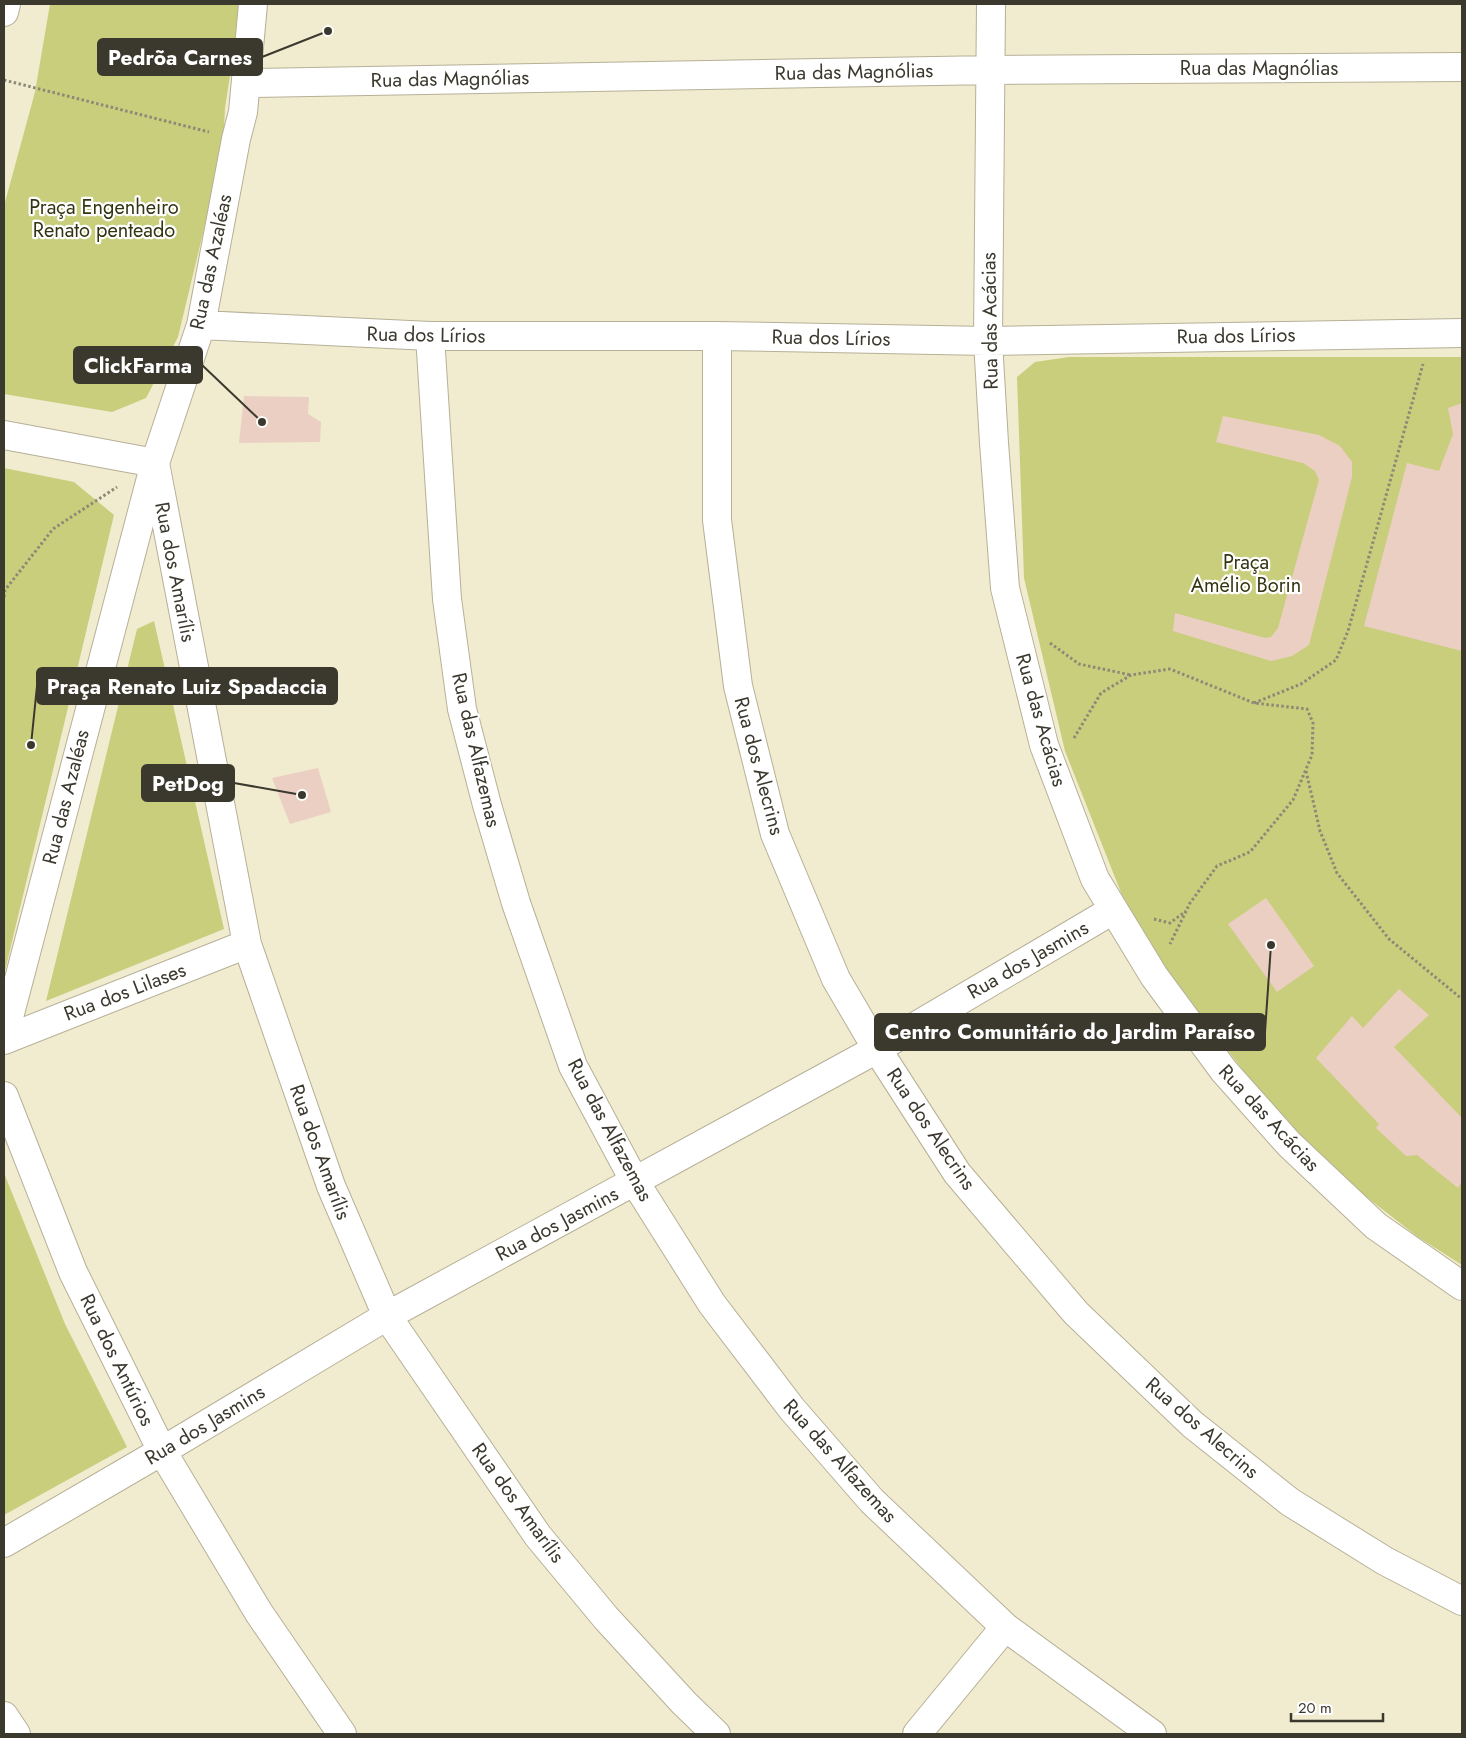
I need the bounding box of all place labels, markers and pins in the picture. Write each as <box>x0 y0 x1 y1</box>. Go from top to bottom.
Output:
callout: Pedrõa Carnes <box>98 39 262 75</box>
callout: ClickFarma <box>74 347 202 383</box>
callout: Praça Renato Luiz Spadaccia <box>37 668 337 704</box>
callout: PetDog <box>142 765 234 801</box>
callout: Centro Comunitário do Jardim Paraíso <box>875 1014 1265 1050</box>

